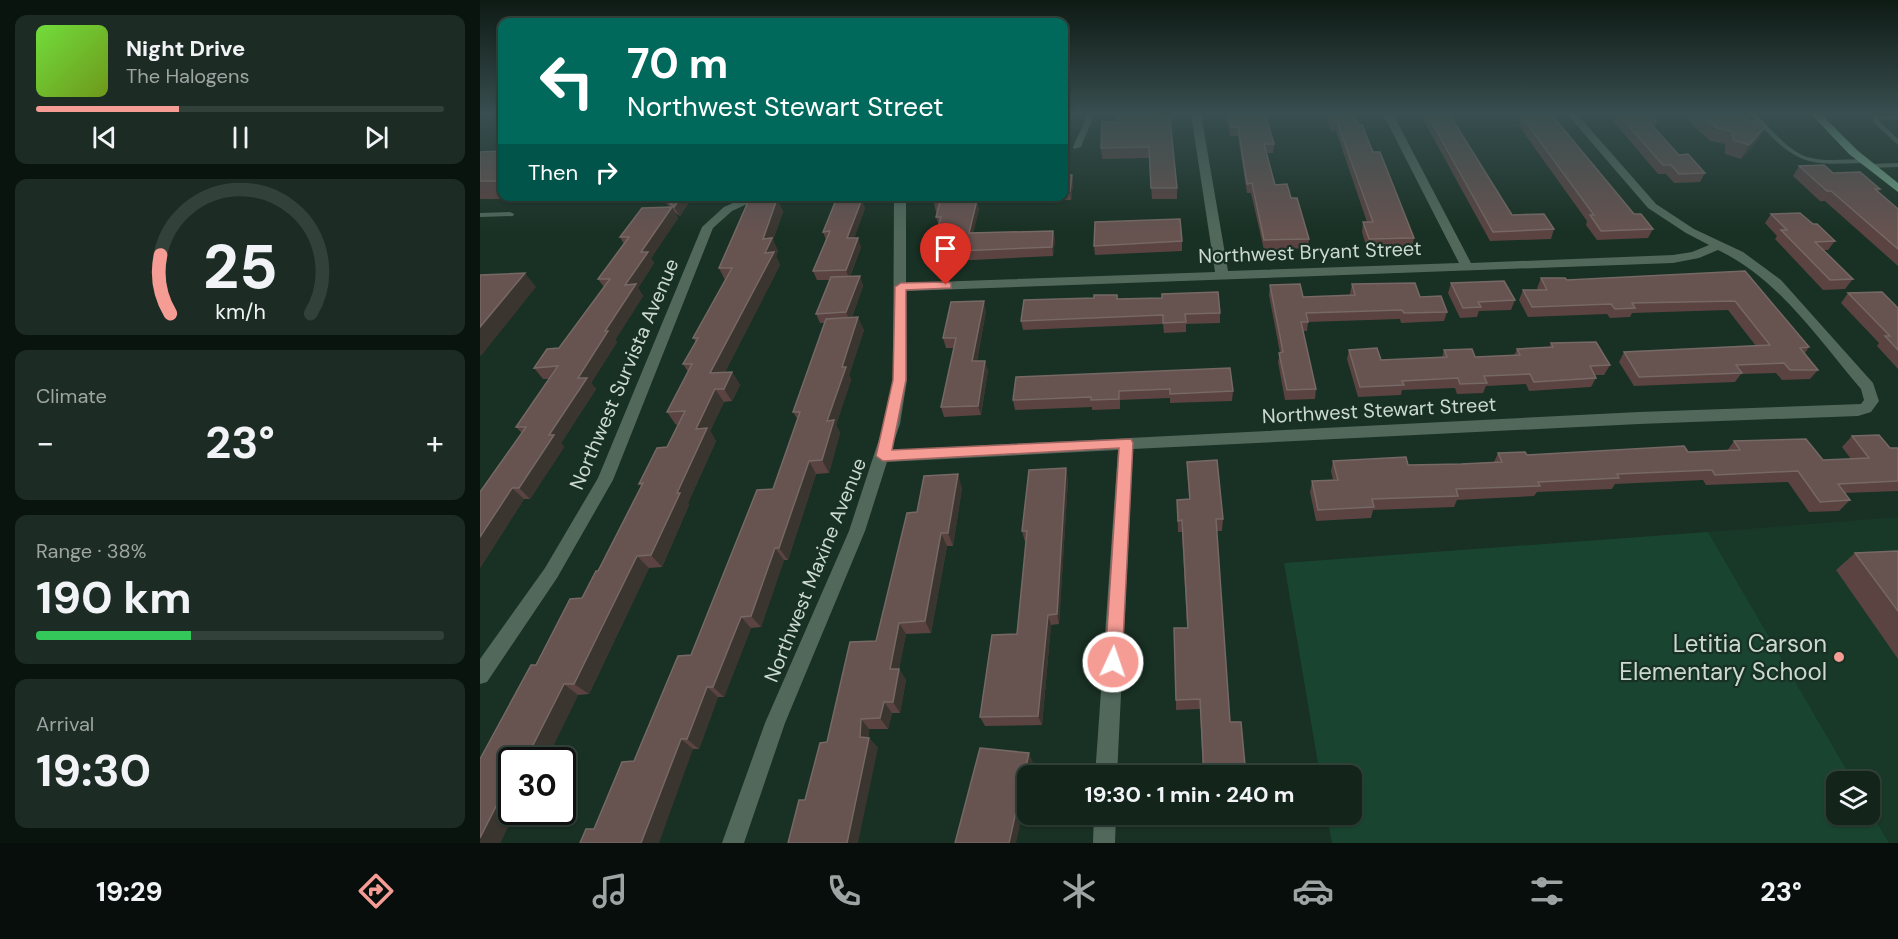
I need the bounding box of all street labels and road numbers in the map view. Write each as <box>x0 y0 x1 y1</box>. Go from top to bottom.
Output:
street label: Northwest Bryant Street <box>1198 235 1422 269</box>
street label: Northwest Survista Avenue <box>563 254 685 494</box>
street label: Northwest Stewart Street <box>1261 391 1497 429</box>
street label: Northwest Maxine Avenue <box>758 454 872 686</box>

